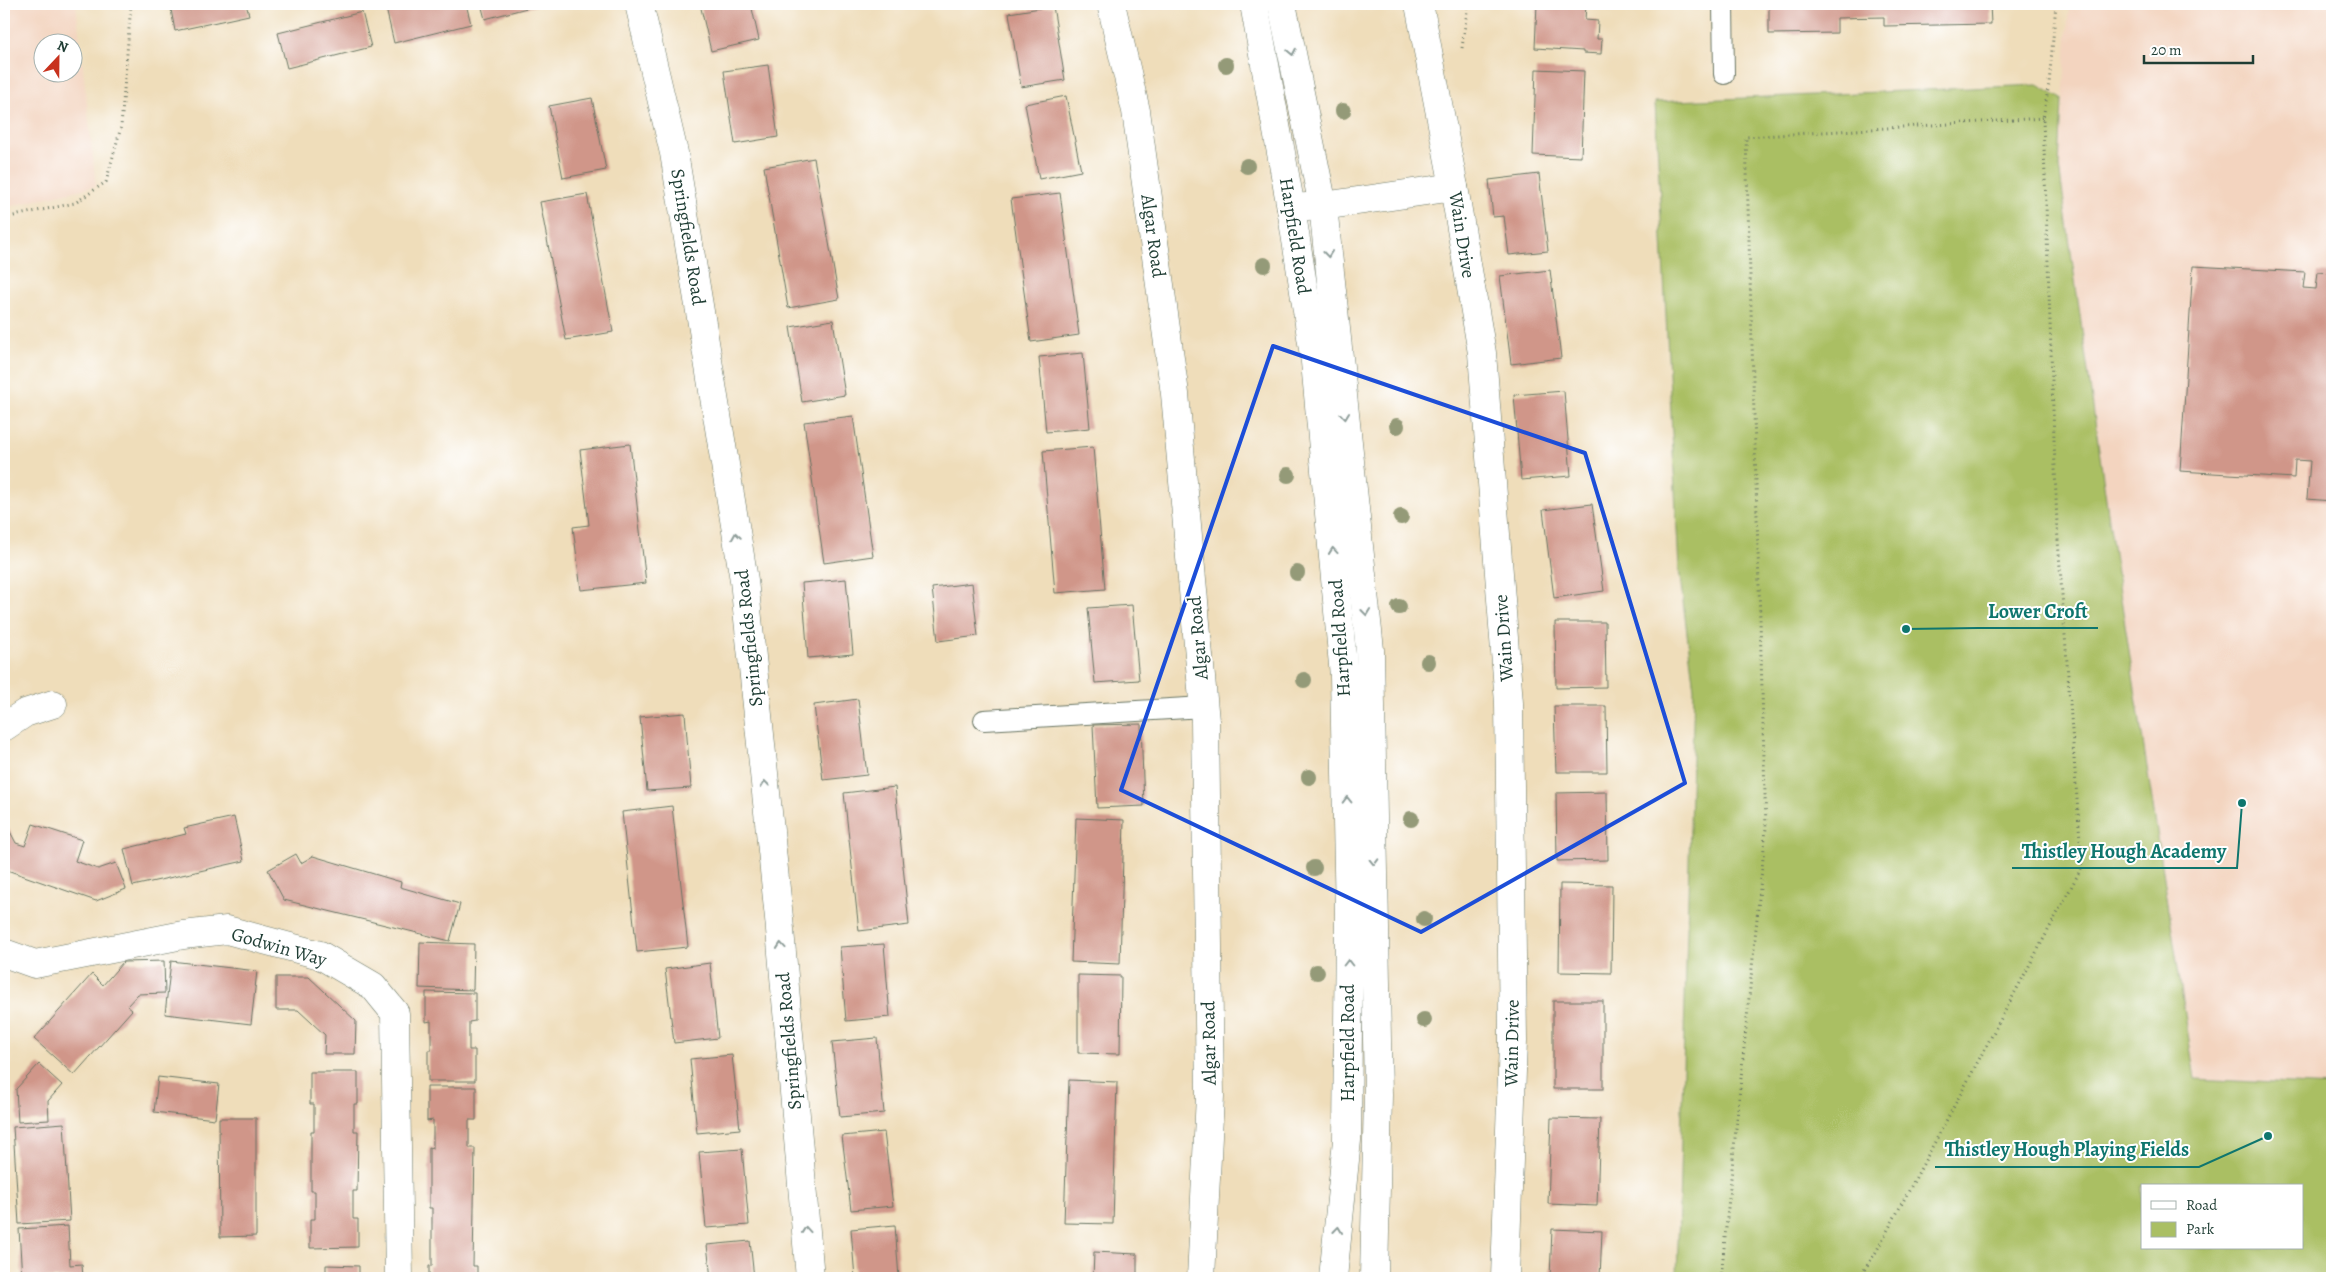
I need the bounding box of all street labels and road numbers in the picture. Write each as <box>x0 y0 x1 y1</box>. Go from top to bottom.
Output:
street label: Springfields Road <box>664 167 712 308</box>
street label: Harpfield Road <box>1273 176 1317 297</box>
street label: Wain Drive <box>1442 189 1482 280</box>
street label: Algar Road <box>1134 192 1172 280</box>
street label: Springfields Road <box>729 567 769 708</box>
street label: Harpfield Road <box>1323 577 1357 698</box>
street label: Algar Road <box>1181 594 1215 682</box>
street label: Wain Drive <box>1488 594 1520 683</box>
street label: Godwin Way <box>228 921 330 973</box>
street label: Springfields Road <box>770 970 808 1111</box>
street label: Harpfield Road <box>1335 983 1361 1102</box>
street label: Wain Drive <box>1498 999 1526 1088</box>
street label: Algar Road <box>1195 1000 1223 1086</box>

